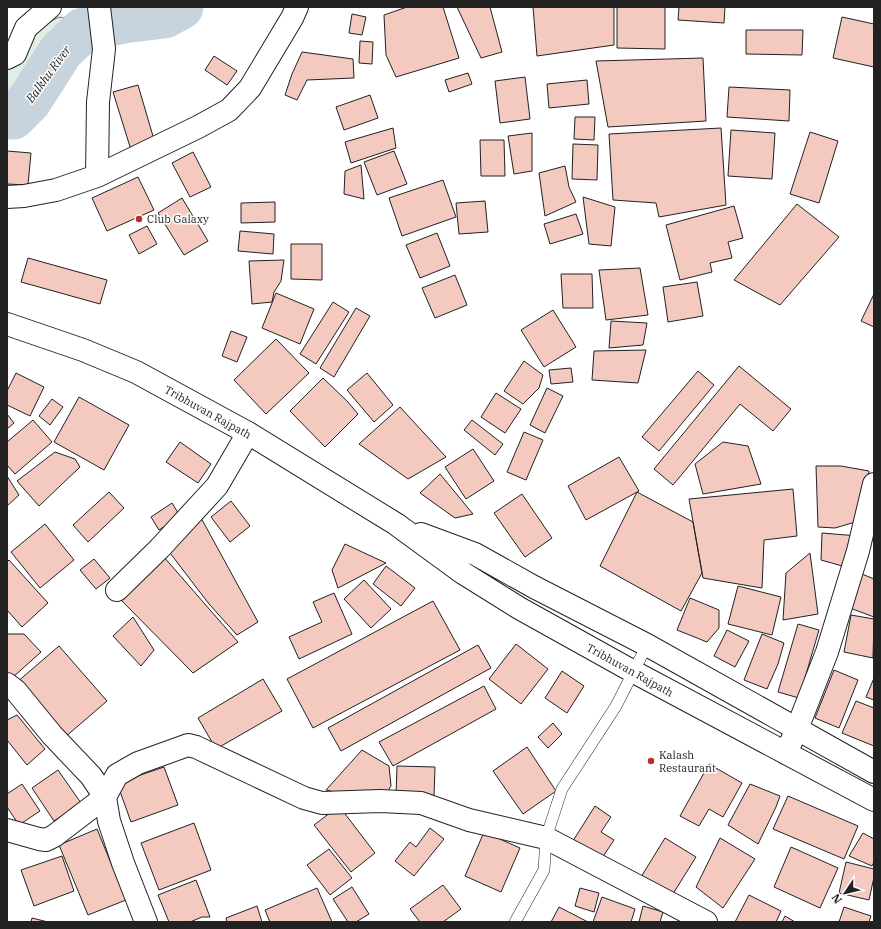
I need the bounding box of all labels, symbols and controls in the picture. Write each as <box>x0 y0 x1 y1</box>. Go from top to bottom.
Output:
water label: Balkhu River <box>22 42 74 106</box>
place label: Club Galaxy <box>147 212 209 226</box>
marker: Club Galaxy <box>134 214 144 224</box>
street label: Tribhuvan Rajpath <box>162 382 254 442</box>
street label: Tribhuvan Rajpath <box>584 640 676 700</box>
place label: Kalash Restaurant <box>659 748 716 775</box>
marker: Kalash Restaurant <box>646 756 656 766</box>
north arrow <box>825 873 865 913</box>
text: N <box>828 891 845 906</box>

